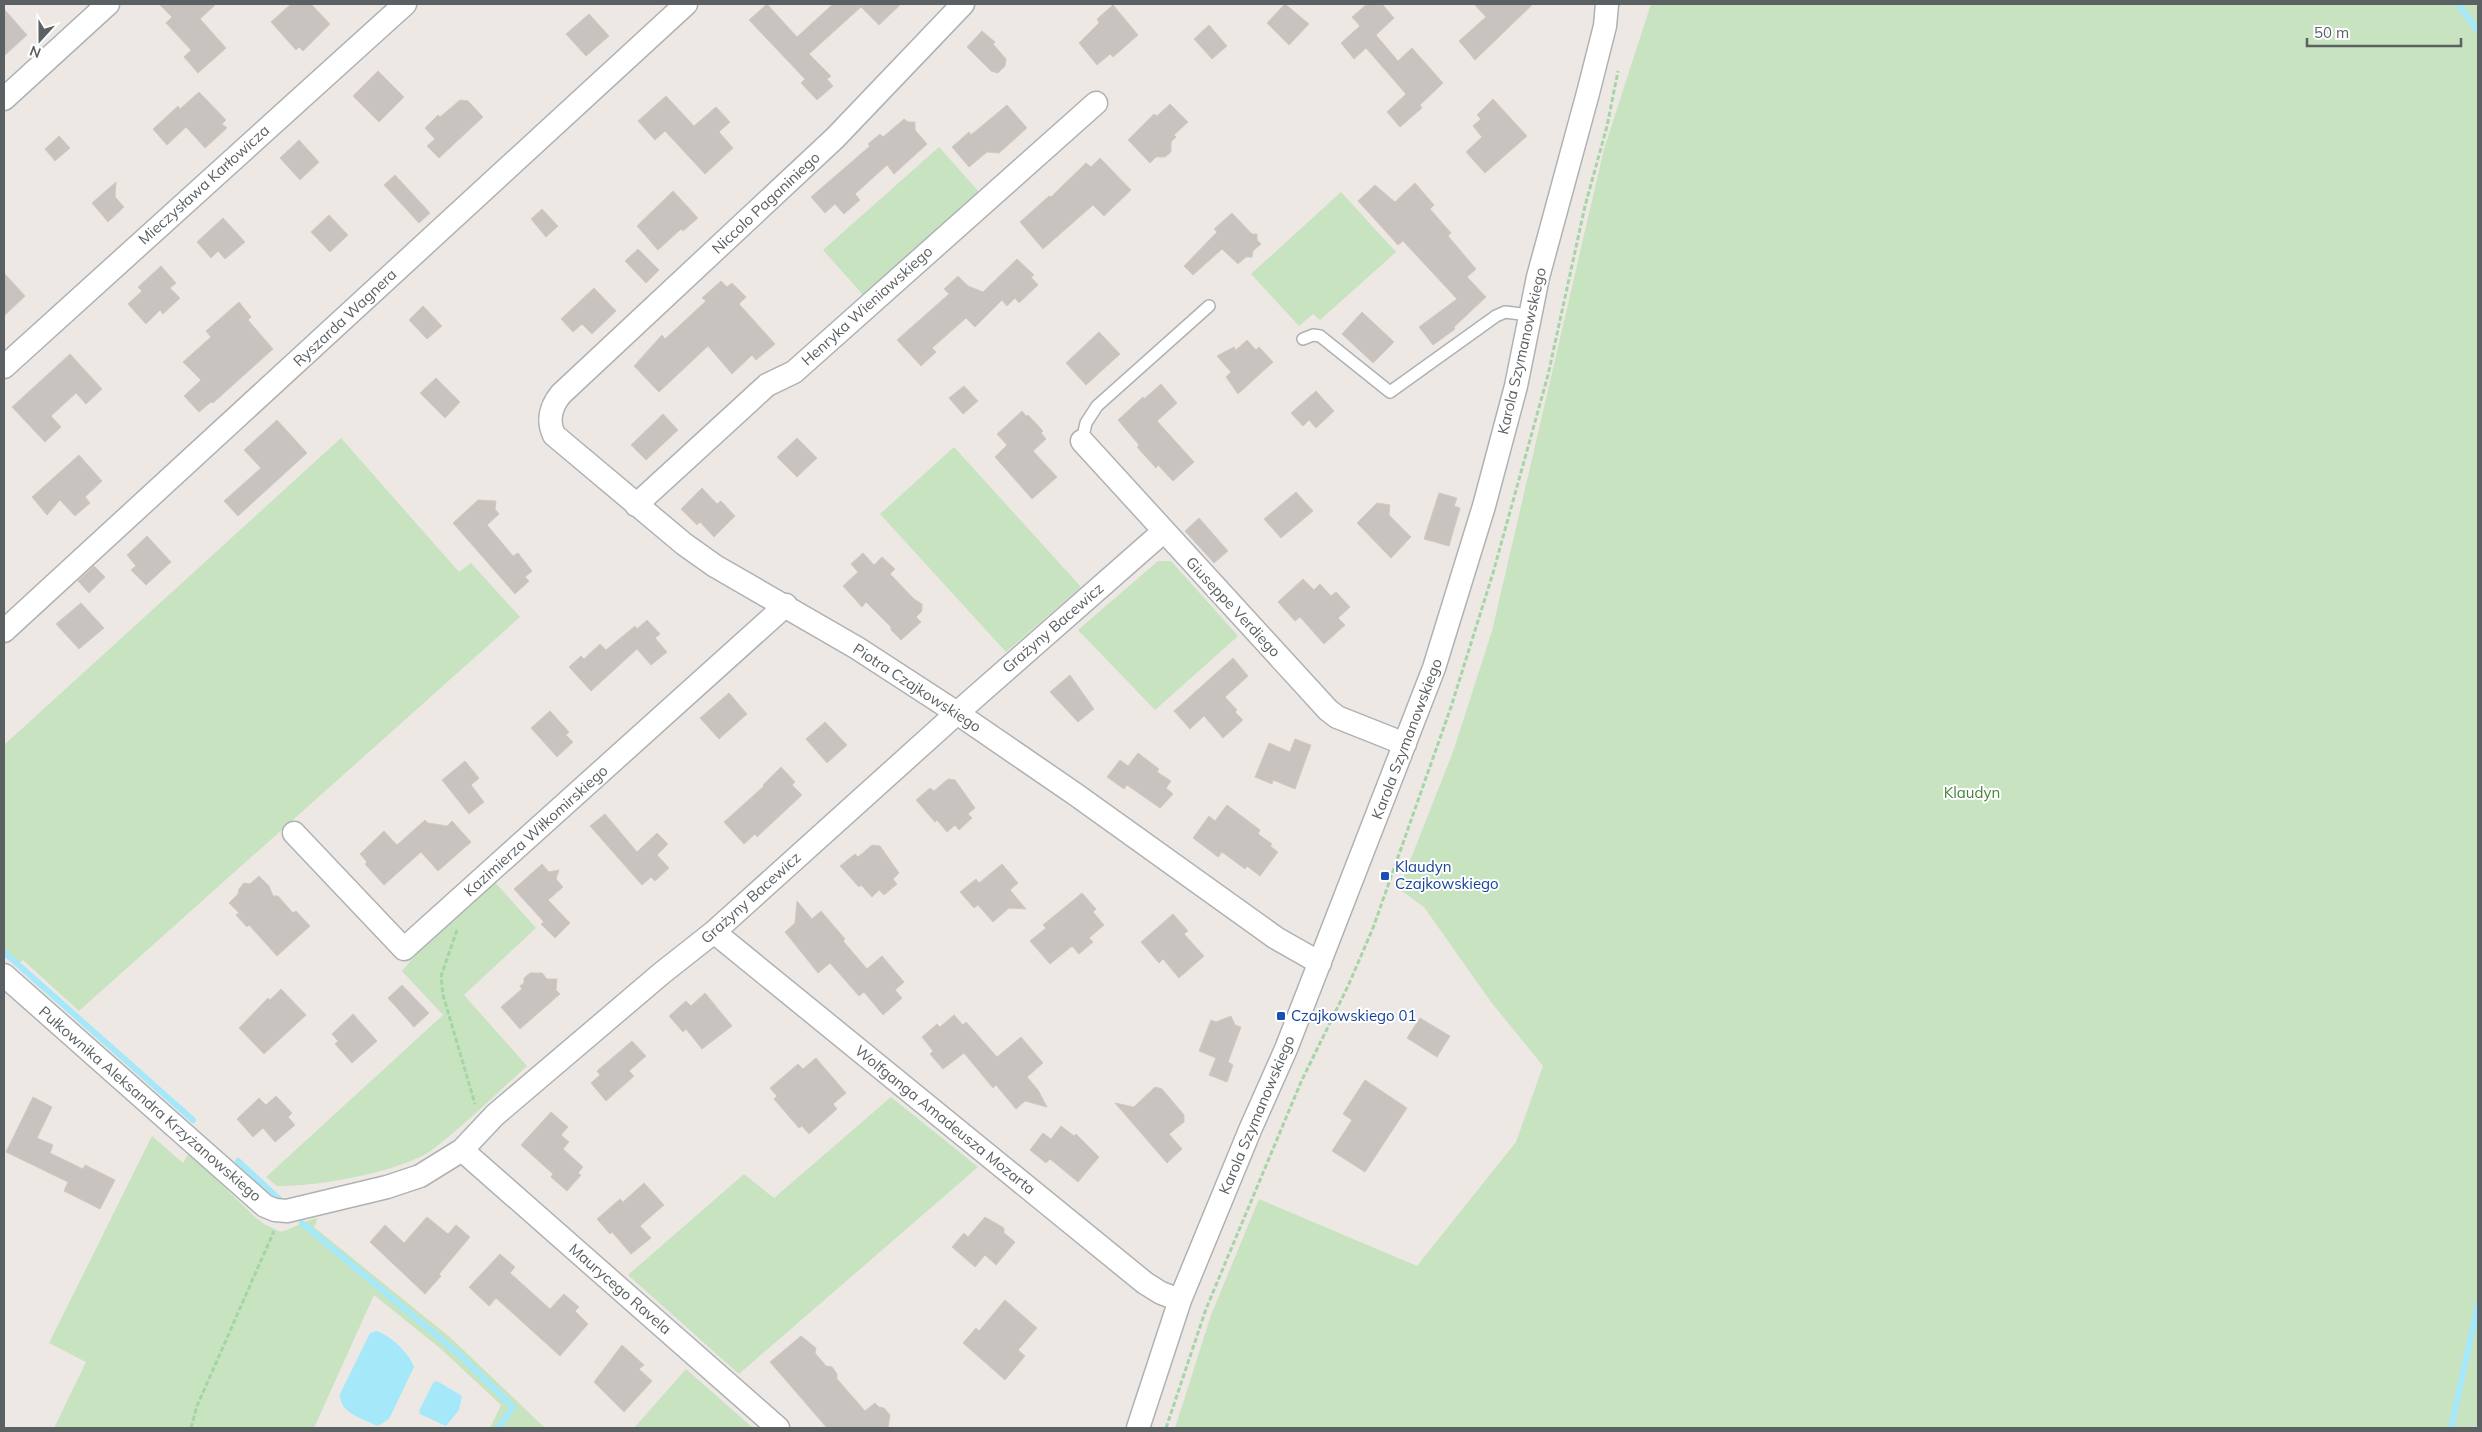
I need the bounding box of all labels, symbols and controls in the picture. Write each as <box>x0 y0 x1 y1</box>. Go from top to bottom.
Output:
north arrow <box>15 15 65 65</box>
scale bar <box>2307 15 2461 47</box>
text: 50 m <box>2314 23 2349 42</box>
text: N <box>27 42 44 62</box>
street label: Mieczysława Karłowicza <box>134 121 273 249</box>
street label: Niccolo Paganiniego <box>708 148 824 258</box>
street label: Henryka Wieniawskiego <box>797 242 936 370</box>
street label: Ryszarda Wagnera <box>289 265 400 371</box>
street label: Karola Szymanowskiego <box>1493 266 1550 436</box>
street label: Giuseppe Verdiego <box>1182 553 1285 661</box>
street label: Grażyny Bacewicz <box>998 578 1107 677</box>
street label: Piotra Czajkowskiego <box>850 639 985 736</box>
street label: Karola Szymanowskiego <box>1367 656 1446 822</box>
street label: Kazimierza Wiłkomirskiego <box>460 761 612 900</box>
park label: Klaudyn <box>1944 783 2000 802</box>
street label: Grażyny Bacewicz <box>697 848 805 947</box>
place label: Klaudyn Czajkowskiego <box>1395 857 1499 893</box>
marker: Klaudyn Czajkowskiego <box>1379 870 1391 882</box>
street label: Pułkownika Aleksandra Krzyżanowskiego <box>35 1002 265 1205</box>
place label: Czajkowskiego 01 <box>1291 1006 1417 1025</box>
marker: Czajkowskiego 01 <box>1275 1010 1287 1022</box>
street label: Karola Szymanowskiego <box>1214 1033 1299 1197</box>
street label: Wolfganga Amadeusza Mozarta <box>851 1041 1039 1198</box>
street label: Maurycego Ravela <box>565 1239 675 1338</box>

